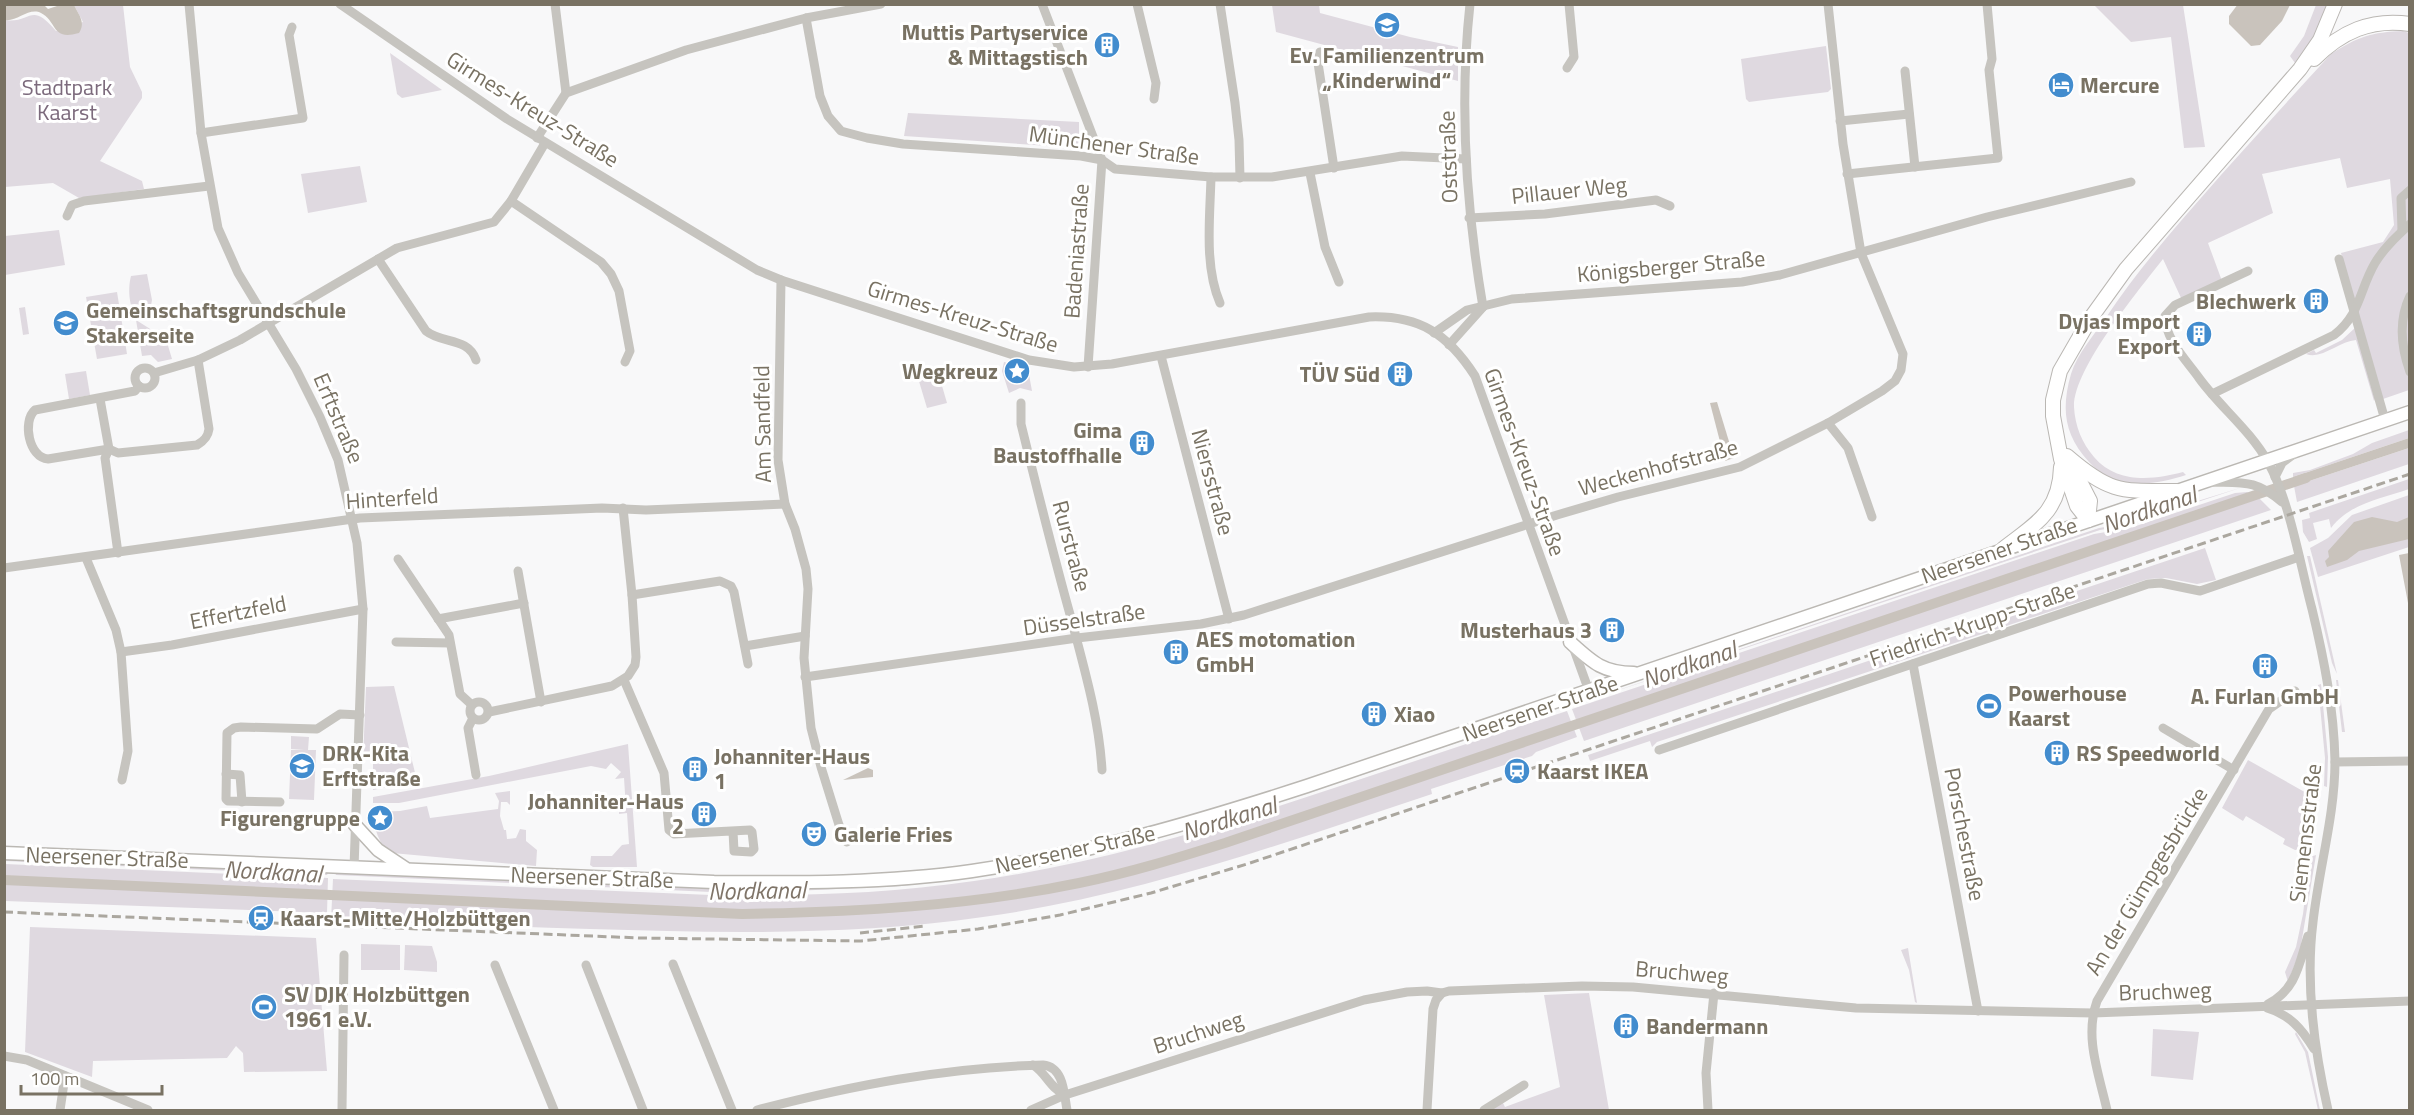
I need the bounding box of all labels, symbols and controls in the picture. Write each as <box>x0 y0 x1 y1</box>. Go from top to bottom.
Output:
school or university icon: Ev. Familienzentrum „Kinderwind“ <box>1372 10 1402 40</box>
place label: Muttis Partyservice & Mittagstisch <box>902 15 1088 74</box>
building icon: Muttis Partyservice & Mittagstisch <box>1092 30 1122 60</box>
place label: Ev. Familienzentrum „Kinderwind“ <box>1290 38 1485 97</box>
street label: Girmes-Kreuz-Straße <box>440 42 626 176</box>
place label: Mercure <box>2080 68 2160 102</box>
park label: Stadtpark Kaarst <box>22 70 113 129</box>
hotel icon: Mercure <box>2046 70 2076 100</box>
street label: Oststraße <box>1429 110 1467 204</box>
street label: Münchener Straße <box>1027 116 1201 174</box>
street label: Pillauer Weg <box>1510 167 1628 213</box>
street label: Badeniastraße <box>1054 182 1098 320</box>
street label: Königsberger Straße <box>1575 241 1767 291</box>
street label: Girmes-Kreuz-Straße <box>863 271 1063 361</box>
place label: Blechwerk <box>2196 284 2297 318</box>
building icon: Blechwerk <box>2301 286 2331 316</box>
place label: Gemeinschaftsgrundschule Stakerseite <box>86 293 346 352</box>
place label: Dyjas Import Export <box>2058 304 2180 363</box>
school or university icon: Gemeinschaftsgrundschule Stakerseite <box>51 308 81 338</box>
building icon: Dyjas Import Export <box>2184 319 2214 349</box>
place label: Wegkreuz <box>902 354 998 388</box>
place icon: Wegkreuz <box>1002 356 1032 386</box>
place label: TÜV Süd <box>1300 357 1380 391</box>
building icon: TÜV Süd <box>1385 359 1415 389</box>
street label: Girmes-Kreuz-Straße <box>1475 363 1575 561</box>
street label: Am Sandfeld <box>744 365 780 483</box>
street label: Erftstraße <box>305 368 373 468</box>
place label: Gima Baustoffhalle <box>993 413 1122 472</box>
street label: Niersstraße <box>1182 425 1244 539</box>
building icon: Gima Baustoffhalle <box>1127 428 1157 458</box>
street label: Weckenhofstraße <box>1574 429 1742 505</box>
water label: Nordkanal <box>2097 475 2204 542</box>
street label: Hinterfeld <box>345 478 439 518</box>
street label: Rurstraße <box>1044 497 1100 595</box>
street label: Neersener Straße <box>1916 507 2082 593</box>
street label: Friedrich-Krupp-Straße <box>1865 573 2079 675</box>
street label: Effertzfeld <box>187 586 289 638</box>
street label: Düsselstraße <box>1021 594 1147 644</box>
place label: Musterhaus 3 <box>1460 613 1592 647</box>
building icon: Musterhaus 3 <box>1597 615 1627 645</box>
place label: AES motomation GmbH <box>1196 622 1355 681</box>
water label: Nordkanal <box>1637 630 1744 697</box>
building icon: AES motomation GmbH <box>1161 637 1191 667</box>
building icon: A. Furlan GmbH <box>2250 651 2280 681</box>
street label: Neersener Straße <box>1457 665 1623 751</box>
place label: Powerhouse Kaarst <box>2008 676 2127 735</box>
place label: A. Furlan GmbH <box>2191 679 2339 713</box>
sports icon: Powerhouse Kaarst <box>1974 691 2004 721</box>
place label: Xiao <box>1394 697 1435 731</box>
building icon: Xiao <box>1359 699 1389 729</box>
place label: DRK-Kita Erftstraße <box>322 736 421 795</box>
place label: RS Speedworld <box>2076 736 2220 770</box>
building icon: RS Speedworld <box>2042 738 2072 768</box>
place label: Johanniter-Haus 1 <box>714 739 870 798</box>
school or university icon: DRK-Kita Erftstraße <box>287 751 317 781</box>
building icon: Johanniter-Haus 1 <box>680 754 710 784</box>
place label: Kaarst IKEA <box>1537 754 1649 788</box>
station icon: Kaarst IKEA <box>1502 756 1532 786</box>
street label: Siemensstraße <box>2280 762 2330 904</box>
street label: Porschestraße <box>1935 764 1995 904</box>
street label: An der Gümpgesbrücke <box>2076 780 2216 982</box>
place label: Johanniter-Haus 2 <box>528 784 684 843</box>
water label: Nordkanal <box>1177 786 1284 849</box>
building icon: Johanniter-Haus 2 <box>689 799 719 829</box>
place label: Figurengruppe <box>220 801 360 835</box>
place icon: Figurengruppe <box>365 803 395 833</box>
street label: Neersener Straße <box>992 815 1158 883</box>
place label: Galerie Fries <box>834 817 953 851</box>
theatre icon: Galerie Fries <box>799 819 829 849</box>
street label: Neersener Straße <box>25 837 189 877</box>
water label: Nordkanal <box>223 850 326 892</box>
street label: Neersener Straße <box>510 857 674 897</box>
water label: Nordkanal <box>708 871 809 909</box>
place label: Kaarst-Mitte/Holzbüttgen <box>280 901 531 935</box>
station icon: Kaarst-Mitte/Holzbüttgen <box>246 903 276 933</box>
street label: Bruchweg <box>1634 951 1730 993</box>
street label: Bruchweg <box>2118 972 2212 1010</box>
place label: SV DJK Holzbüttgen 1961 e.V. <box>284 977 470 1036</box>
sports icon: SV DJK Holzbüttgen 1961 e.V. <box>249 992 279 1022</box>
street label: Bruchweg <box>1148 1001 1248 1063</box>
place label: Bandermann <box>1646 1009 1768 1043</box>
building icon: Bandermann <box>1611 1011 1641 1041</box>
scale bar <box>21 1058 162 1096</box>
text: 100 m <box>30 1065 79 1092</box>

